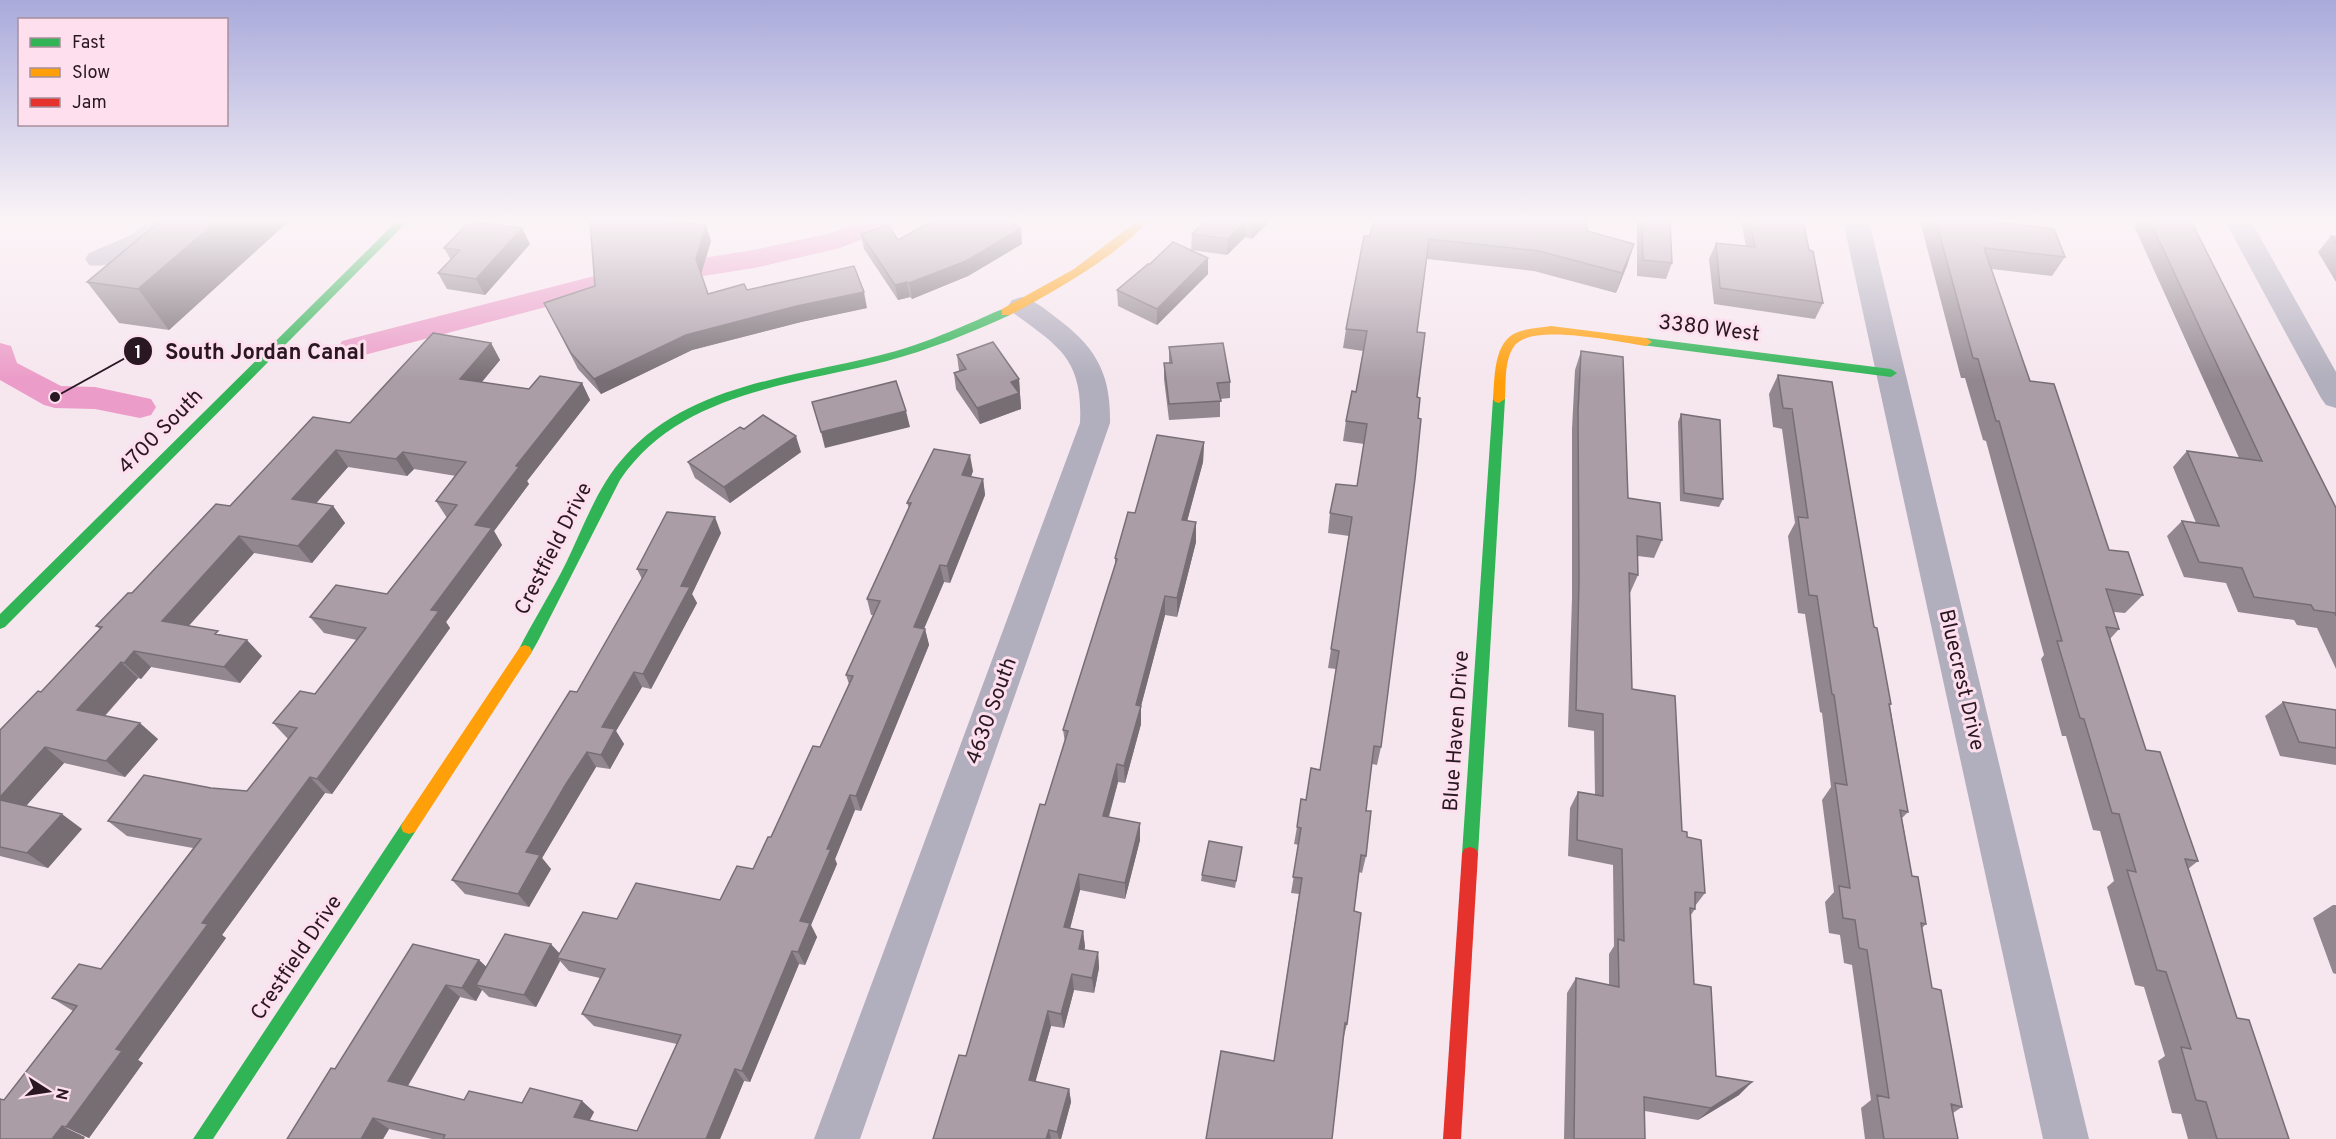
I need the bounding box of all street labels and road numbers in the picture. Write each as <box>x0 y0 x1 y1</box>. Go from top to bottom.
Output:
street label: 3380 West <box>1657 309 1761 349</box>
street label: 4700 South <box>113 384 209 480</box>
street label: Crestfield Drive <box>509 478 599 620</box>
street label: Bluecrest Drive <box>1932 607 1990 753</box>
street label: Blue Haven Drive <box>1438 650 1476 812</box>
street label: 4630 South <box>960 654 1024 768</box>
street label: Crestfield Drive <box>245 890 349 1026</box>

